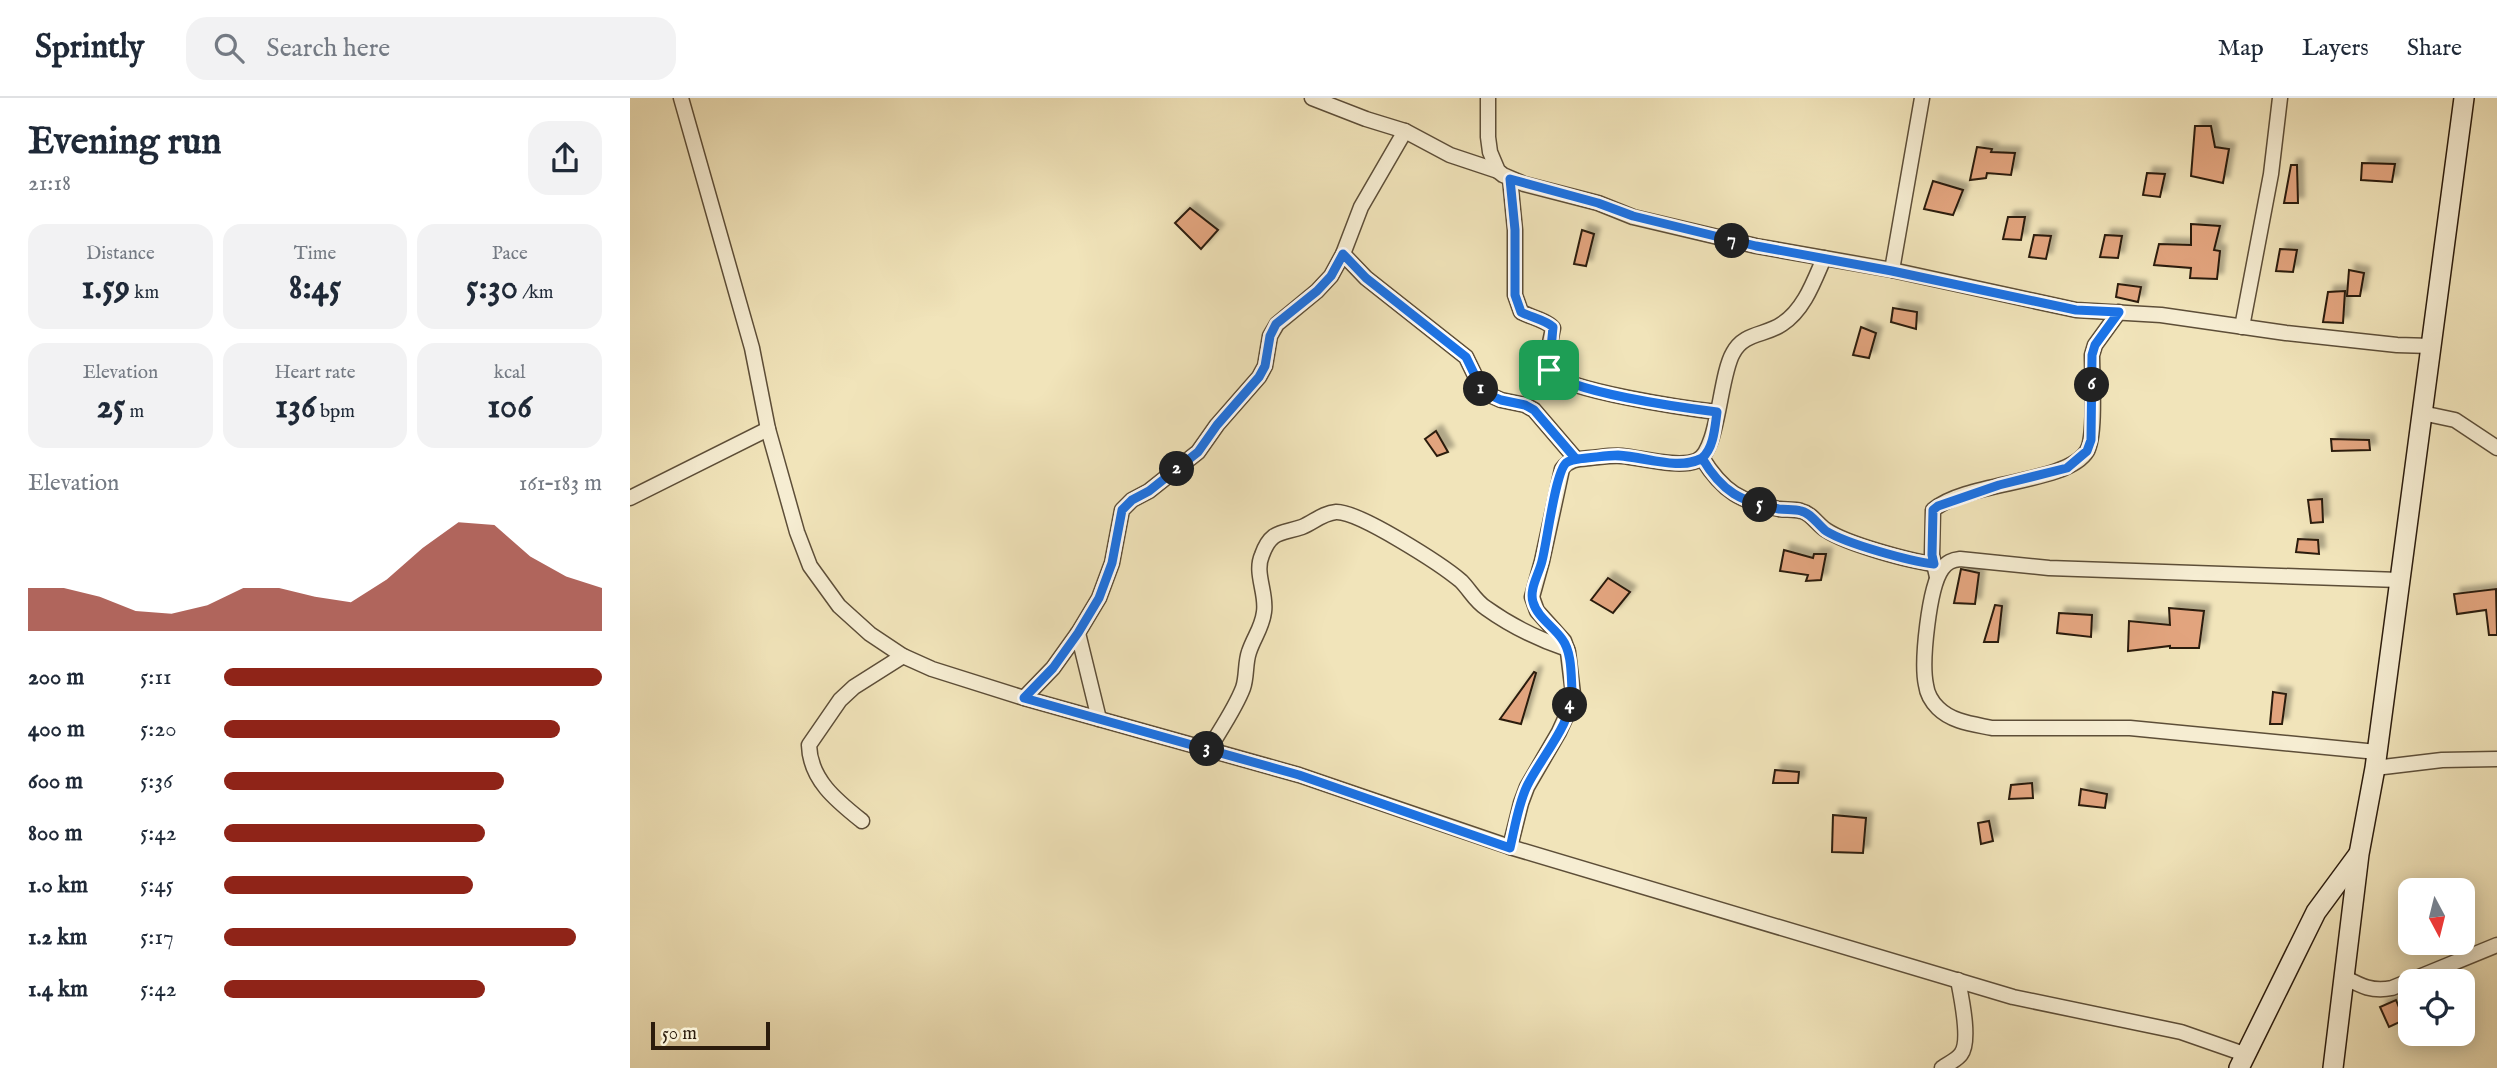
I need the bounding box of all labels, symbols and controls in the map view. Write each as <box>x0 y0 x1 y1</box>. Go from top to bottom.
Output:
search box <box>186 17 676 80</box>
text: Sprintly <box>35 27 144 69</box>
icon: search <box>210 29 248 67</box>
text: Search here <box>266 32 390 65</box>
text: Map <box>2218 33 2264 64</box>
text: Layers <box>2302 33 2369 64</box>
text: Share <box>2407 33 2462 64</box>
text: Evening run <box>28 119 222 167</box>
button: share <box>528 121 602 195</box>
text: 21:18 <box>28 169 71 198</box>
pin: 7 <box>1714 223 1750 258</box>
text: 7 <box>1727 228 1736 252</box>
text: Distance <box>86 242 155 266</box>
text: Time <box>294 242 336 266</box>
text: Pace <box>492 242 528 266</box>
text: 1.59 <box>82 266 130 311</box>
text: 8:45 <box>289 266 341 311</box>
text: 5:30 <box>466 266 518 311</box>
text: km <box>130 281 159 305</box>
text: /km <box>518 281 553 305</box>
pin <box>1519 340 1579 400</box>
icon: arrive <box>1530 351 1568 389</box>
text: Elevation <box>83 361 158 385</box>
text: Heart rate <box>274 361 356 385</box>
text: kcal <box>494 361 526 385</box>
pin: 6 <box>2074 368 2110 402</box>
pin: 1 <box>1464 372 1498 406</box>
text: 6 <box>2087 372 2096 396</box>
text: 1 <box>1477 376 1484 400</box>
text: 25 <box>96 385 125 430</box>
text: 136 <box>275 385 316 430</box>
text: 106 <box>487 385 532 430</box>
text: m <box>125 400 144 424</box>
text: bpm <box>316 400 355 424</box>
pin: 2 <box>1160 452 1194 486</box>
text: 2 <box>1172 456 1181 480</box>
text: Elevation <box>28 469 119 498</box>
text: 161–183 m <box>519 469 602 498</box>
pin: 5 <box>1742 488 1778 522</box>
text: 5 <box>1756 492 1763 516</box>
text: 200 m <box>28 663 84 692</box>
text: 5:11 <box>140 663 172 692</box>
pin: 4 <box>1552 688 1588 722</box>
text: 4 <box>1565 692 1574 716</box>
text: 400 m <box>28 715 85 744</box>
text: 5:20 <box>140 715 177 744</box>
pin: 3 <box>1190 732 1224 766</box>
text: 3 <box>1203 736 1210 760</box>
text: 600 m <box>28 767 83 796</box>
text: 5:36 <box>140 767 173 796</box>
text: 800 m <box>28 819 82 848</box>
text: 5:42 <box>140 819 176 848</box>
text: 1.0 km <box>28 871 88 900</box>
text: 5:45 <box>140 871 174 900</box>
north arrow <box>2398 878 2474 956</box>
map controls <box>2398 878 2475 1046</box>
text: 1.2 km <box>28 923 87 952</box>
text: 5:17 <box>140 923 174 952</box>
button: locate <box>2398 969 2475 1046</box>
text: 1.4 km <box>28 975 88 1004</box>
text: 5:42 <box>140 975 176 1004</box>
scale bar <box>651 1019 770 1051</box>
text: 50 m <box>662 1022 697 1046</box>

